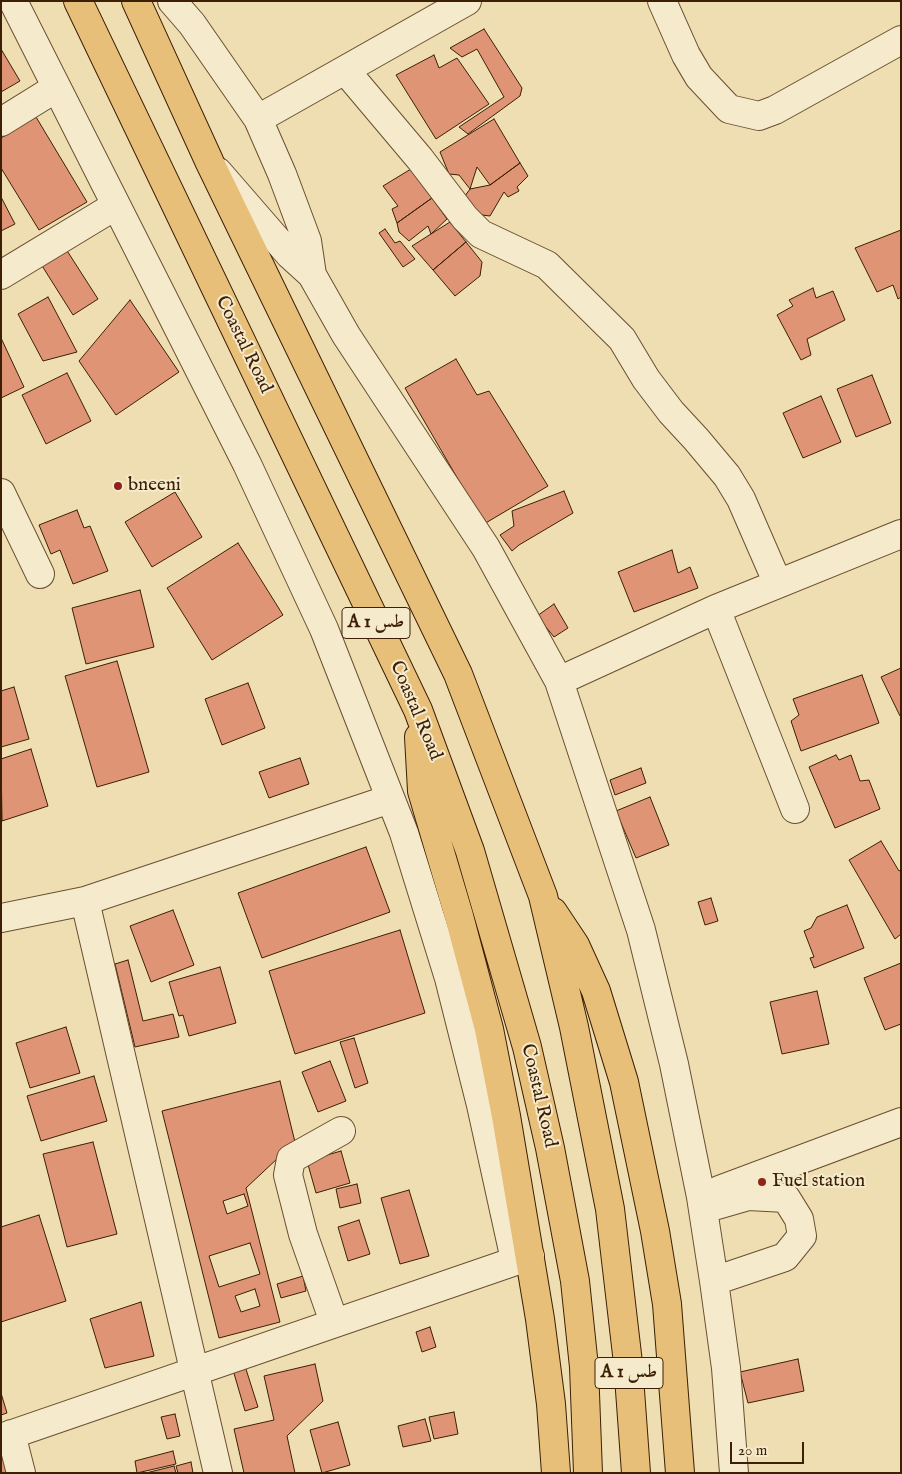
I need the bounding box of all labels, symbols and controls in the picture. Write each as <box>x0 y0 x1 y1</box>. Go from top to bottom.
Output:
street label: Coastal Road <box>210 292 276 398</box>
place label: bneeni <box>128 475 181 497</box>
marker: bneeni <box>112 480 124 492</box>
road number: A 1 طس <box>342 608 410 638</box>
street label: Coastal Road <box>384 658 446 764</box>
street label: Coastal Road <box>515 1042 561 1150</box>
place label: Fuel station <box>772 1171 865 1193</box>
marker: Fuel station <box>756 1176 768 1188</box>
road number: A 1 طس <box>595 1358 663 1389</box>
scale bar <box>732 1432 806 1464</box>
text: 20 m <box>738 1441 767 1460</box>

